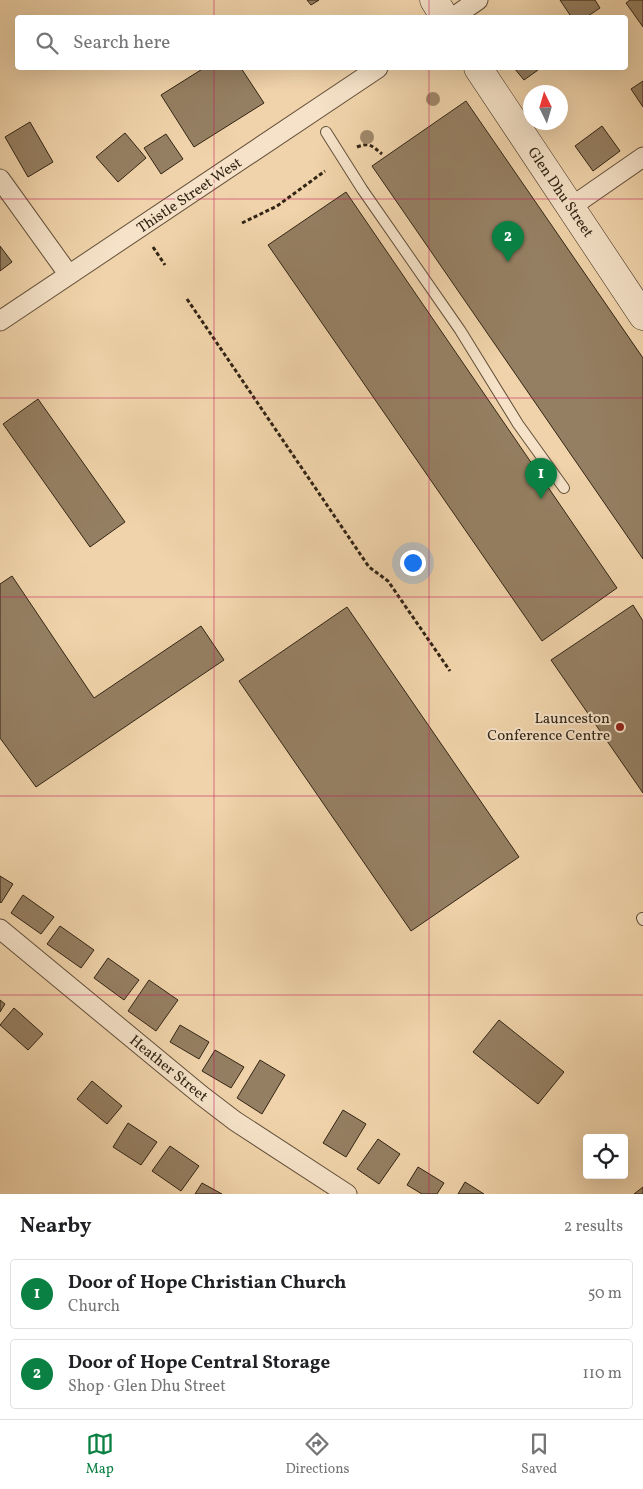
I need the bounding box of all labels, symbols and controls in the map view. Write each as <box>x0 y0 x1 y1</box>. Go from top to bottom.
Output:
search box <box>15 15 628 70</box>
icon: search <box>33 29 61 57</box>
text: Search here <box>73 30 170 56</box>
north arrow <box>523 85 568 130</box>
street label: Glen Dhu Street <box>522 143 598 242</box>
street label: Thistle Street West <box>133 153 247 239</box>
pin: 2 <box>492 221 524 262</box>
pin: 1 <box>525 458 557 499</box>
your location <box>400 550 426 576</box>
place label: Launceston Conference Centre <box>487 709 610 747</box>
marker: Launceston Conference Centre <box>614 721 626 733</box>
street label: Heather Street <box>124 1031 212 1107</box>
map controls <box>583 1134 628 1179</box>
button: locate <box>583 1134 628 1179</box>
text: Nearby <box>20 1212 91 1241</box>
text: 2 results <box>564 1216 623 1238</box>
text: Door of Hope Christian Church <box>68 1270 346 1296</box>
text: 1 <box>34 1283 40 1305</box>
text: 50 m <box>588 1283 622 1305</box>
text: Church <box>68 1296 120 1318</box>
text: Door of Hope Central Storage <box>68 1350 330 1376</box>
text: 2 <box>33 1363 41 1385</box>
text: 110 m <box>583 1363 622 1385</box>
text: Shop · Glen Dhu Street <box>68 1376 226 1398</box>
tab: Map <box>86 1430 114 1479</box>
tab: Directions <box>285 1430 350 1479</box>
tab: Saved <box>521 1430 557 1479</box>

